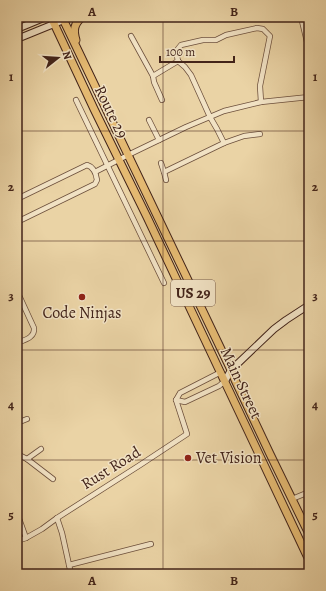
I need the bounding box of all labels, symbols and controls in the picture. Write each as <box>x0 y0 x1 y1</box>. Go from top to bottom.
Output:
text: A <box>87 3 97 20</box>
text: B <box>230 3 238 20</box>
north arrow <box>38 38 78 78</box>
scale bar <box>160 38 234 64</box>
text: 100 m <box>166 44 195 60</box>
text: N <box>59 49 75 61</box>
text: 1 <box>9 68 14 85</box>
text: 1 <box>313 68 318 85</box>
street label: Route 29 <box>89 82 133 142</box>
text: 2 <box>8 178 15 195</box>
text: 2 <box>312 178 319 195</box>
road number: US 29 <box>171 280 215 306</box>
text: 3 <box>8 287 14 304</box>
text: 3 <box>312 287 318 304</box>
marker: Code Ninjas <box>77 292 87 302</box>
place label: Code Ninjas <box>42 302 122 324</box>
street label: Main Street <box>215 344 267 422</box>
text: 4 <box>8 396 14 413</box>
text: 4 <box>312 396 318 413</box>
street label: Rust Road <box>77 441 145 495</box>
place label: Vet Vision <box>195 447 262 469</box>
marker: Vet Vision <box>183 453 193 463</box>
text: 5 <box>8 506 14 523</box>
text: 5 <box>312 506 318 523</box>
text: A <box>87 572 97 589</box>
text: B <box>230 572 238 589</box>

